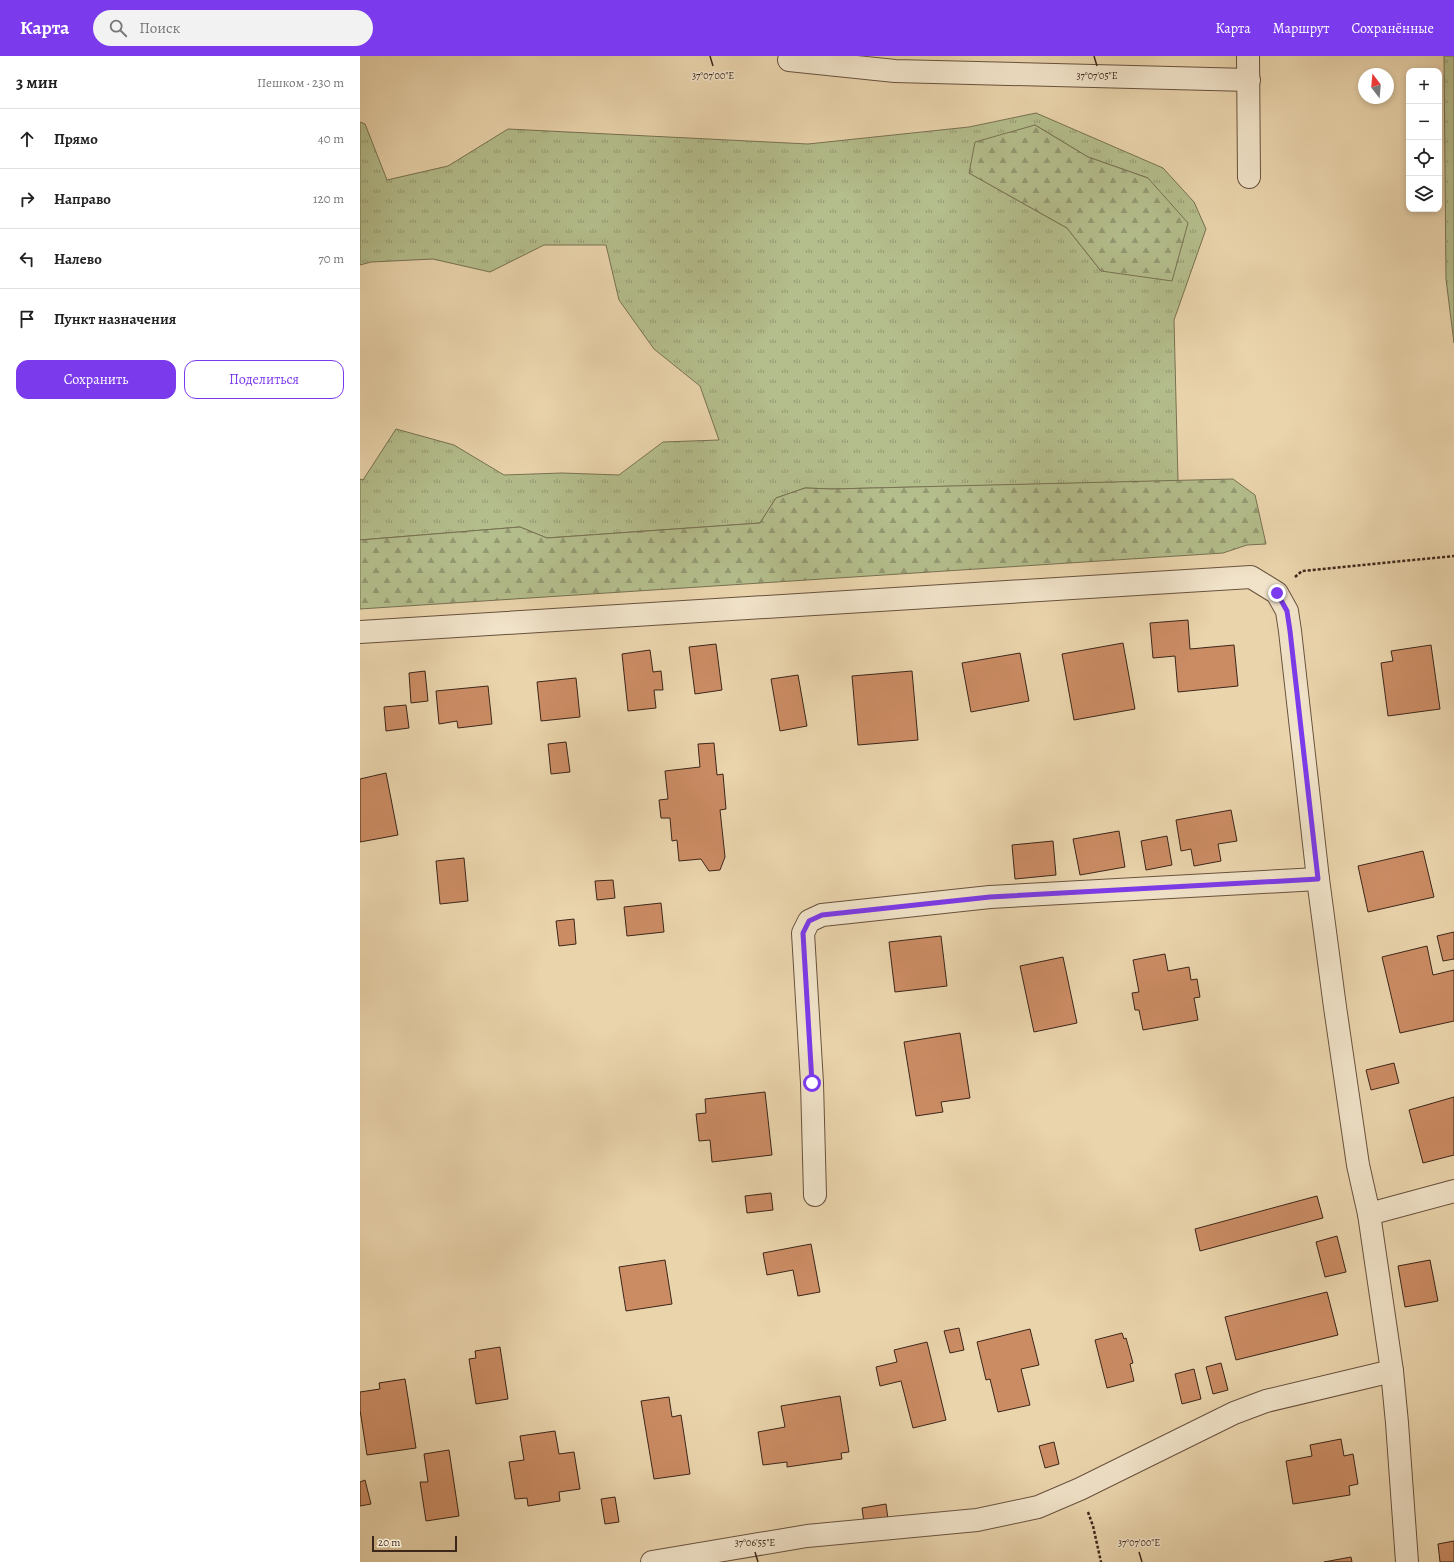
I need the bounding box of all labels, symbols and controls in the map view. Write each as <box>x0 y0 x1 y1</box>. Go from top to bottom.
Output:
search box <box>93 10 373 46</box>
text: Карта <box>20 15 69 41</box>
icon: search <box>107 17 129 39</box>
text: Поиск <box>139 18 180 38</box>
text: Карта <box>1216 19 1251 38</box>
text: Маршрут <box>1273 19 1329 38</box>
text: Сохранённые <box>1351 19 1434 38</box>
north arrow <box>1358 68 1394 104</box>
map controls <box>1406 68 1442 212</box>
button: + <box>1406 68 1442 104</box>
text: 37°07'00"E <box>692 69 734 82</box>
text: 37°07'05"E <box>1076 69 1118 82</box>
text: 3 мин <box>16 71 58 94</box>
text: Пешком · 230 m <box>257 74 344 91</box>
button: − <box>1406 104 1442 140</box>
icon: ahead <box>16 128 38 150</box>
text: Прямо <box>54 129 98 149</box>
text: 40 m <box>318 130 344 147</box>
button: locate <box>1406 140 1442 176</box>
button: layers <box>1406 176 1442 212</box>
icon: right <box>16 188 38 210</box>
text: Направо <box>54 189 111 209</box>
text: 120 m <box>313 190 344 207</box>
icon: left <box>16 248 38 270</box>
text: Налево <box>54 249 102 269</box>
text: 70 m <box>318 250 344 267</box>
icon: arrive <box>16 308 38 330</box>
text: Пункт назначения <box>54 309 176 329</box>
button: Сохранить <box>16 360 176 399</box>
button: Поделиться <box>184 360 344 399</box>
route end <box>1268 584 1286 602</box>
route start <box>803 1074 821 1092</box>
scale bar <box>372 1534 457 1553</box>
text: 20 m <box>378 1535 400 1550</box>
text: 37°06'55"E <box>735 1536 775 1549</box>
text: 37°07'00"E <box>1118 1536 1160 1549</box>

